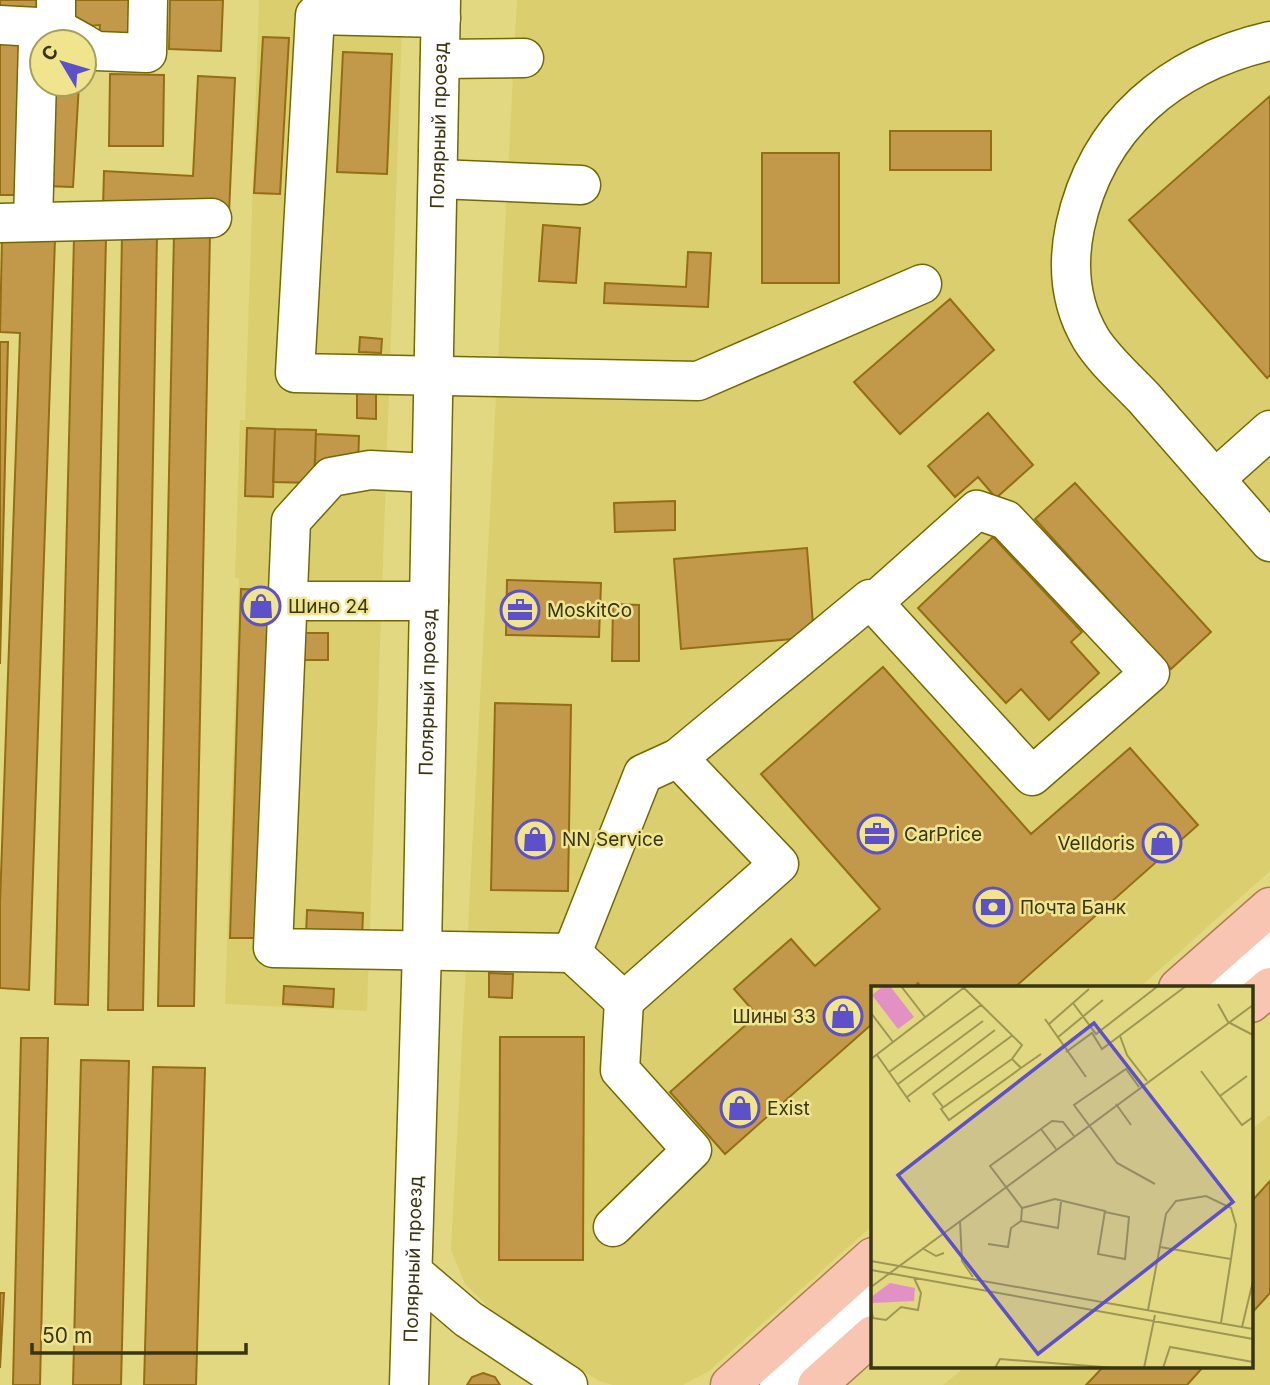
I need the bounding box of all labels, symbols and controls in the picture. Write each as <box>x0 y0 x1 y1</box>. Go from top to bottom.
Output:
north arrow <box>28 28 98 98</box>
text: С <box>37 40 63 65</box>
street label: Полярный проезд <box>425 42 452 209</box>
shop icon: Шино 24 <box>240 585 282 627</box>
office icon: MoskitCo <box>499 589 541 631</box>
place label: Шино 24 <box>288 595 369 618</box>
place label: MoskitCo <box>547 599 632 622</box>
street label: Полярный проезд <box>414 608 440 776</box>
office icon: CarPrice <box>856 813 898 855</box>
shop icon: NN Service <box>514 818 556 860</box>
shop icon: Velldoris <box>1141 822 1183 864</box>
place label: CarPrice <box>904 823 982 846</box>
place label: NN Service <box>562 828 664 851</box>
place label: Velldoris <box>1057 832 1135 855</box>
bank icon: Почта Банк <box>972 886 1014 928</box>
place label: Почта Банк <box>1020 896 1127 919</box>
inset map <box>871 986 1252 1368</box>
shop icon: Шины 33 <box>822 995 864 1037</box>
place label: Шины 33 <box>733 1005 816 1028</box>
shop icon: Exist <box>719 1087 761 1129</box>
place label: Exist <box>767 1097 810 1120</box>
street label: Полярный проезд <box>399 1175 427 1343</box>
scale bar <box>32 1312 245 1356</box>
text: 50 m <box>42 1323 92 1348</box>

